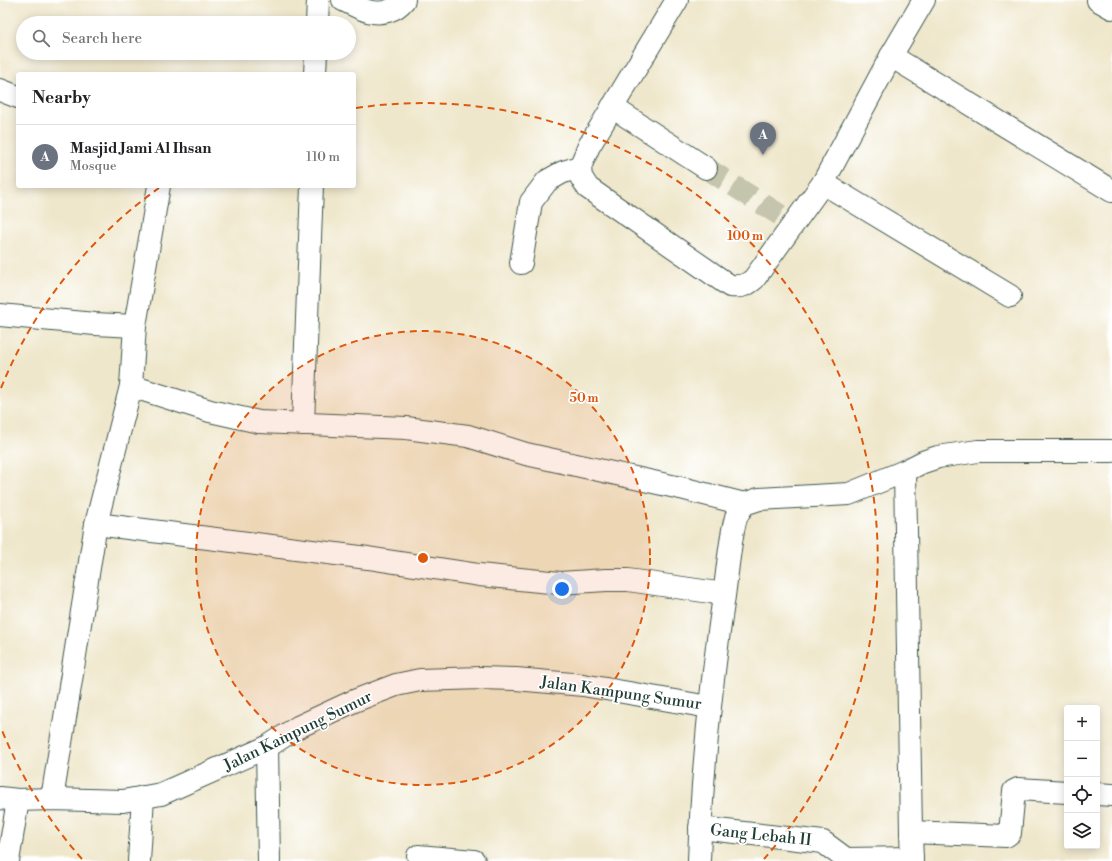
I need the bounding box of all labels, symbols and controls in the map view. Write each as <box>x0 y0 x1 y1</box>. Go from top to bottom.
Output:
search box <box>16 16 356 60</box>
icon: search <box>30 27 52 49</box>
text: Search here <box>62 29 142 48</box>
text: Nearby <box>32 87 91 109</box>
pin: A <box>750 122 776 155</box>
text: Masjid Jami Al Ihsan <box>70 139 212 158</box>
text: A <box>40 149 50 165</box>
text: 110 m <box>306 149 340 165</box>
text: Mosque <box>70 158 117 174</box>
text: 100 m <box>727 229 763 244</box>
text: 50 m <box>569 391 599 406</box>
centre of rings <box>416 551 430 565</box>
your location <box>552 579 572 599</box>
street label: Jalan Kampung Sumur <box>538 672 703 714</box>
street label: Jalan Kampung Sumur <box>220 686 376 776</box>
map controls <box>1064 705 1100 849</box>
button: + <box>1064 705 1100 741</box>
button: − <box>1064 741 1100 777</box>
button: locate <box>1064 777 1100 813</box>
button: layers <box>1064 813 1100 849</box>
street label: Gang Lebah II <box>709 820 813 850</box>

